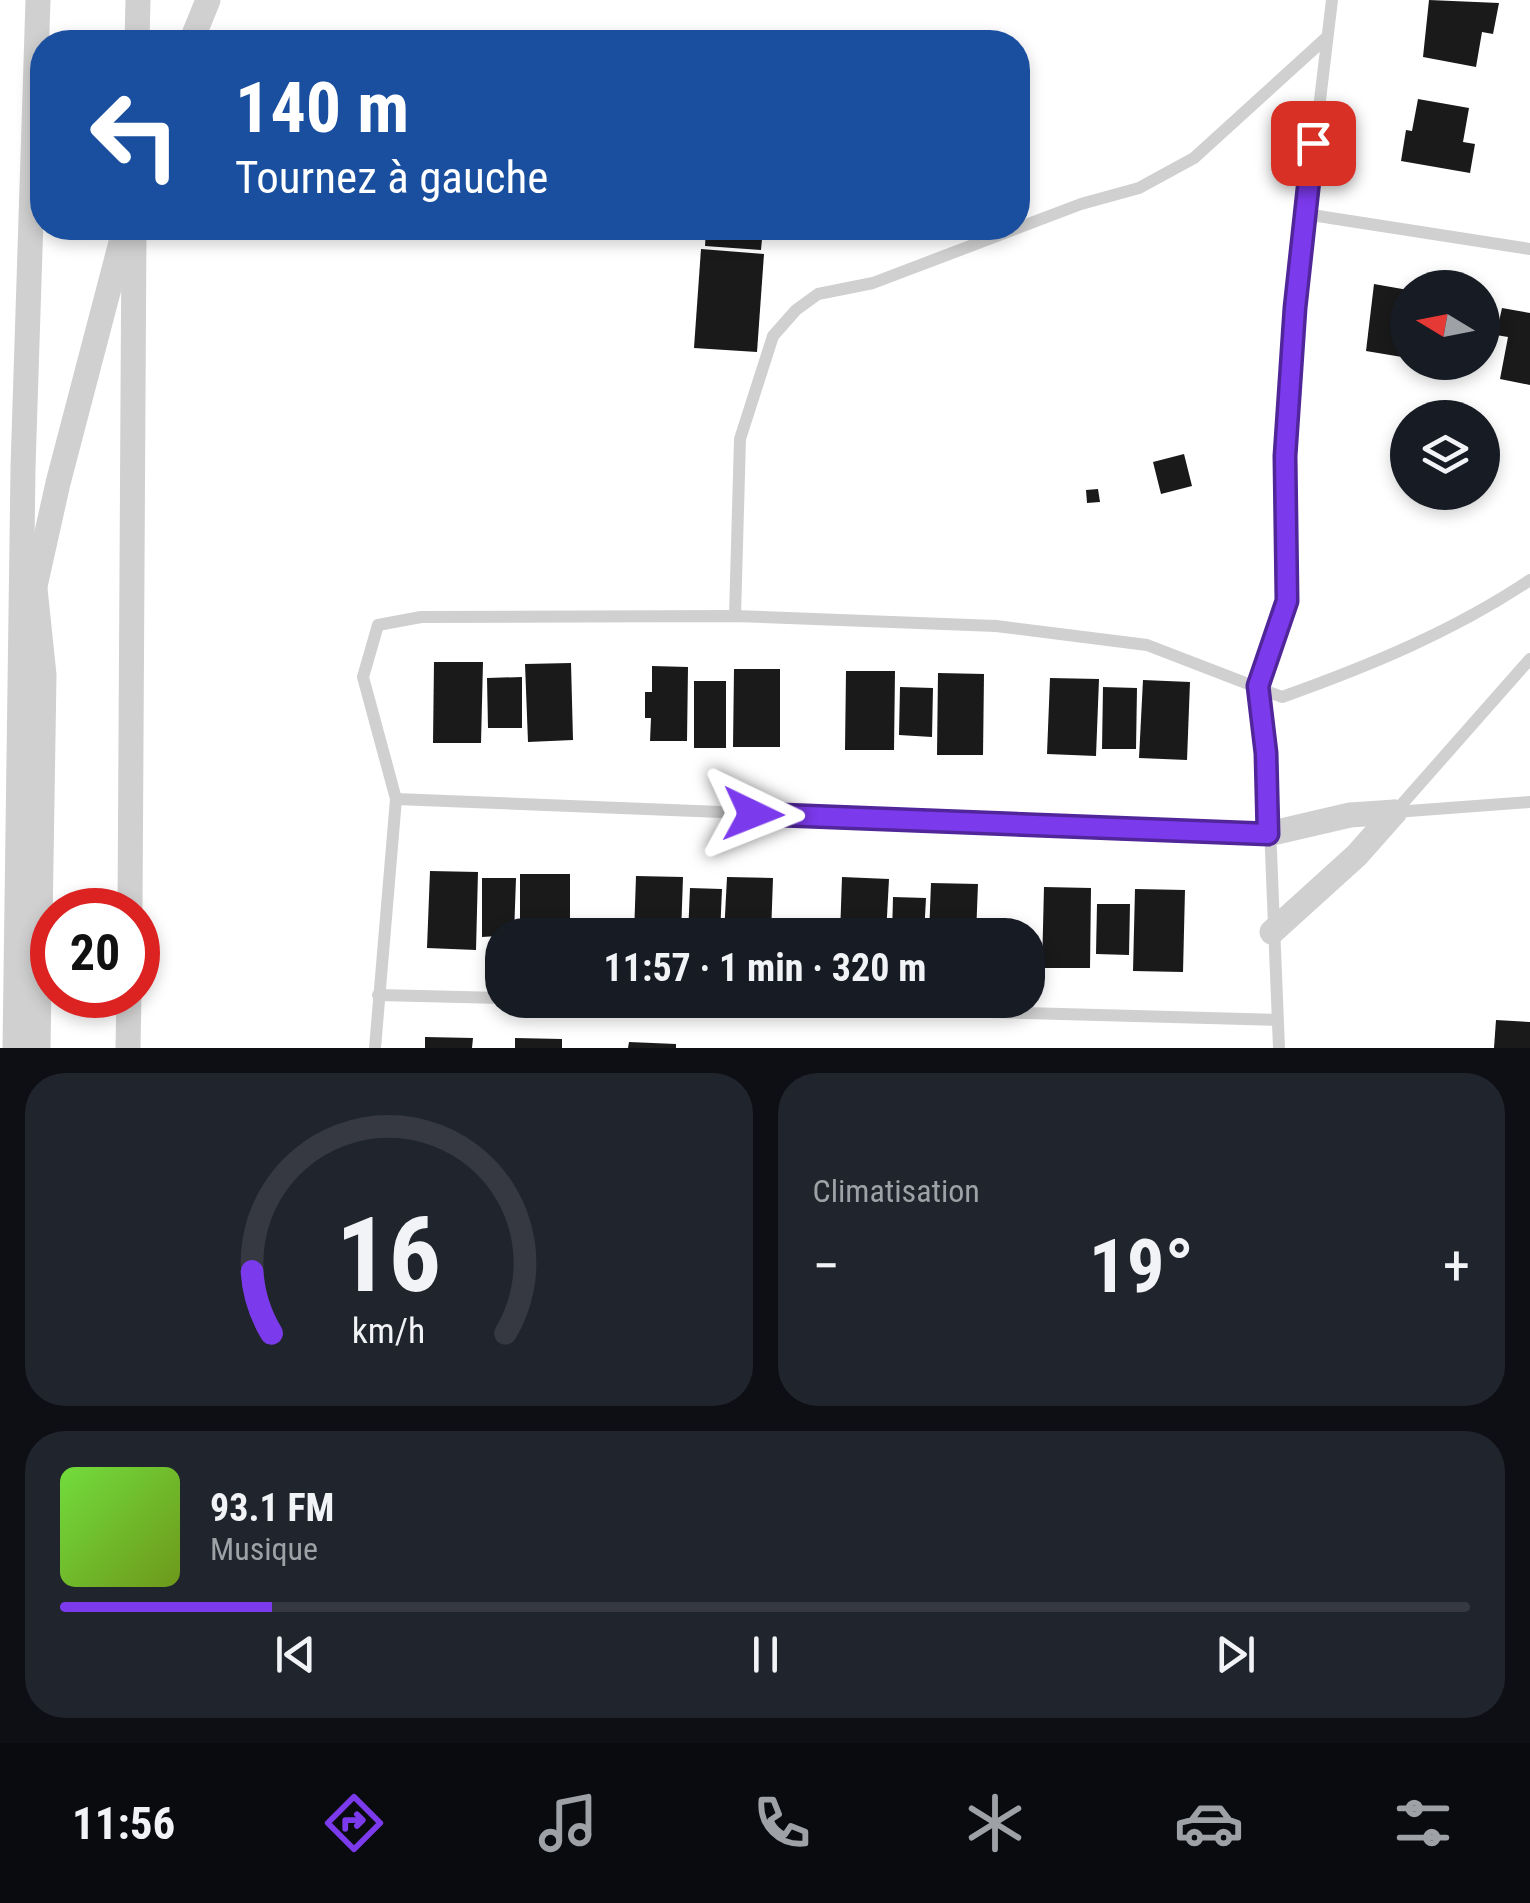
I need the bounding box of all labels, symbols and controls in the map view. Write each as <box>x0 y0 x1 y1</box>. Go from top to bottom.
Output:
text: 140 m <box>235 67 409 149</box>
icon: left <box>70 70 200 200</box>
pin <box>1271 101 1356 186</box>
icon: arrive <box>1286 116 1341 171</box>
text: Tournez à gauche <box>235 151 548 204</box>
north arrow <box>1390 270 1500 380</box>
map controls <box>1390 270 1500 510</box>
button: layers <box>1390 400 1500 510</box>
position arrow <box>701 762 805 866</box>
speed limit sign: 20 <box>30 888 160 1018</box>
text: 11:57 · 1 min · 320 m <box>604 946 926 990</box>
text: Climatisation <box>813 1172 980 1210</box>
text: 16 <box>336 1195 441 1316</box>
text: 19° <box>1089 1222 1194 1310</box>
text: − <box>813 1234 840 1298</box>
text: + <box>1443 1234 1470 1298</box>
text: km/h <box>352 1310 426 1352</box>
text: 93.1 FM <box>210 1486 334 1530</box>
text: Musique <box>210 1530 318 1568</box>
icon: previous <box>268 1627 323 1682</box>
icon: pause <box>738 1627 793 1682</box>
icon: next <box>1208 1627 1263 1682</box>
icon: directions <box>319 1788 389 1858</box>
icon: music <box>533 1788 603 1858</box>
icon: phone <box>747 1788 817 1858</box>
icon: climate <box>960 1788 1030 1858</box>
icon: car <box>1174 1788 1244 1858</box>
icon: filters <box>1388 1788 1458 1858</box>
text: 11:56 <box>72 1797 175 1850</box>

